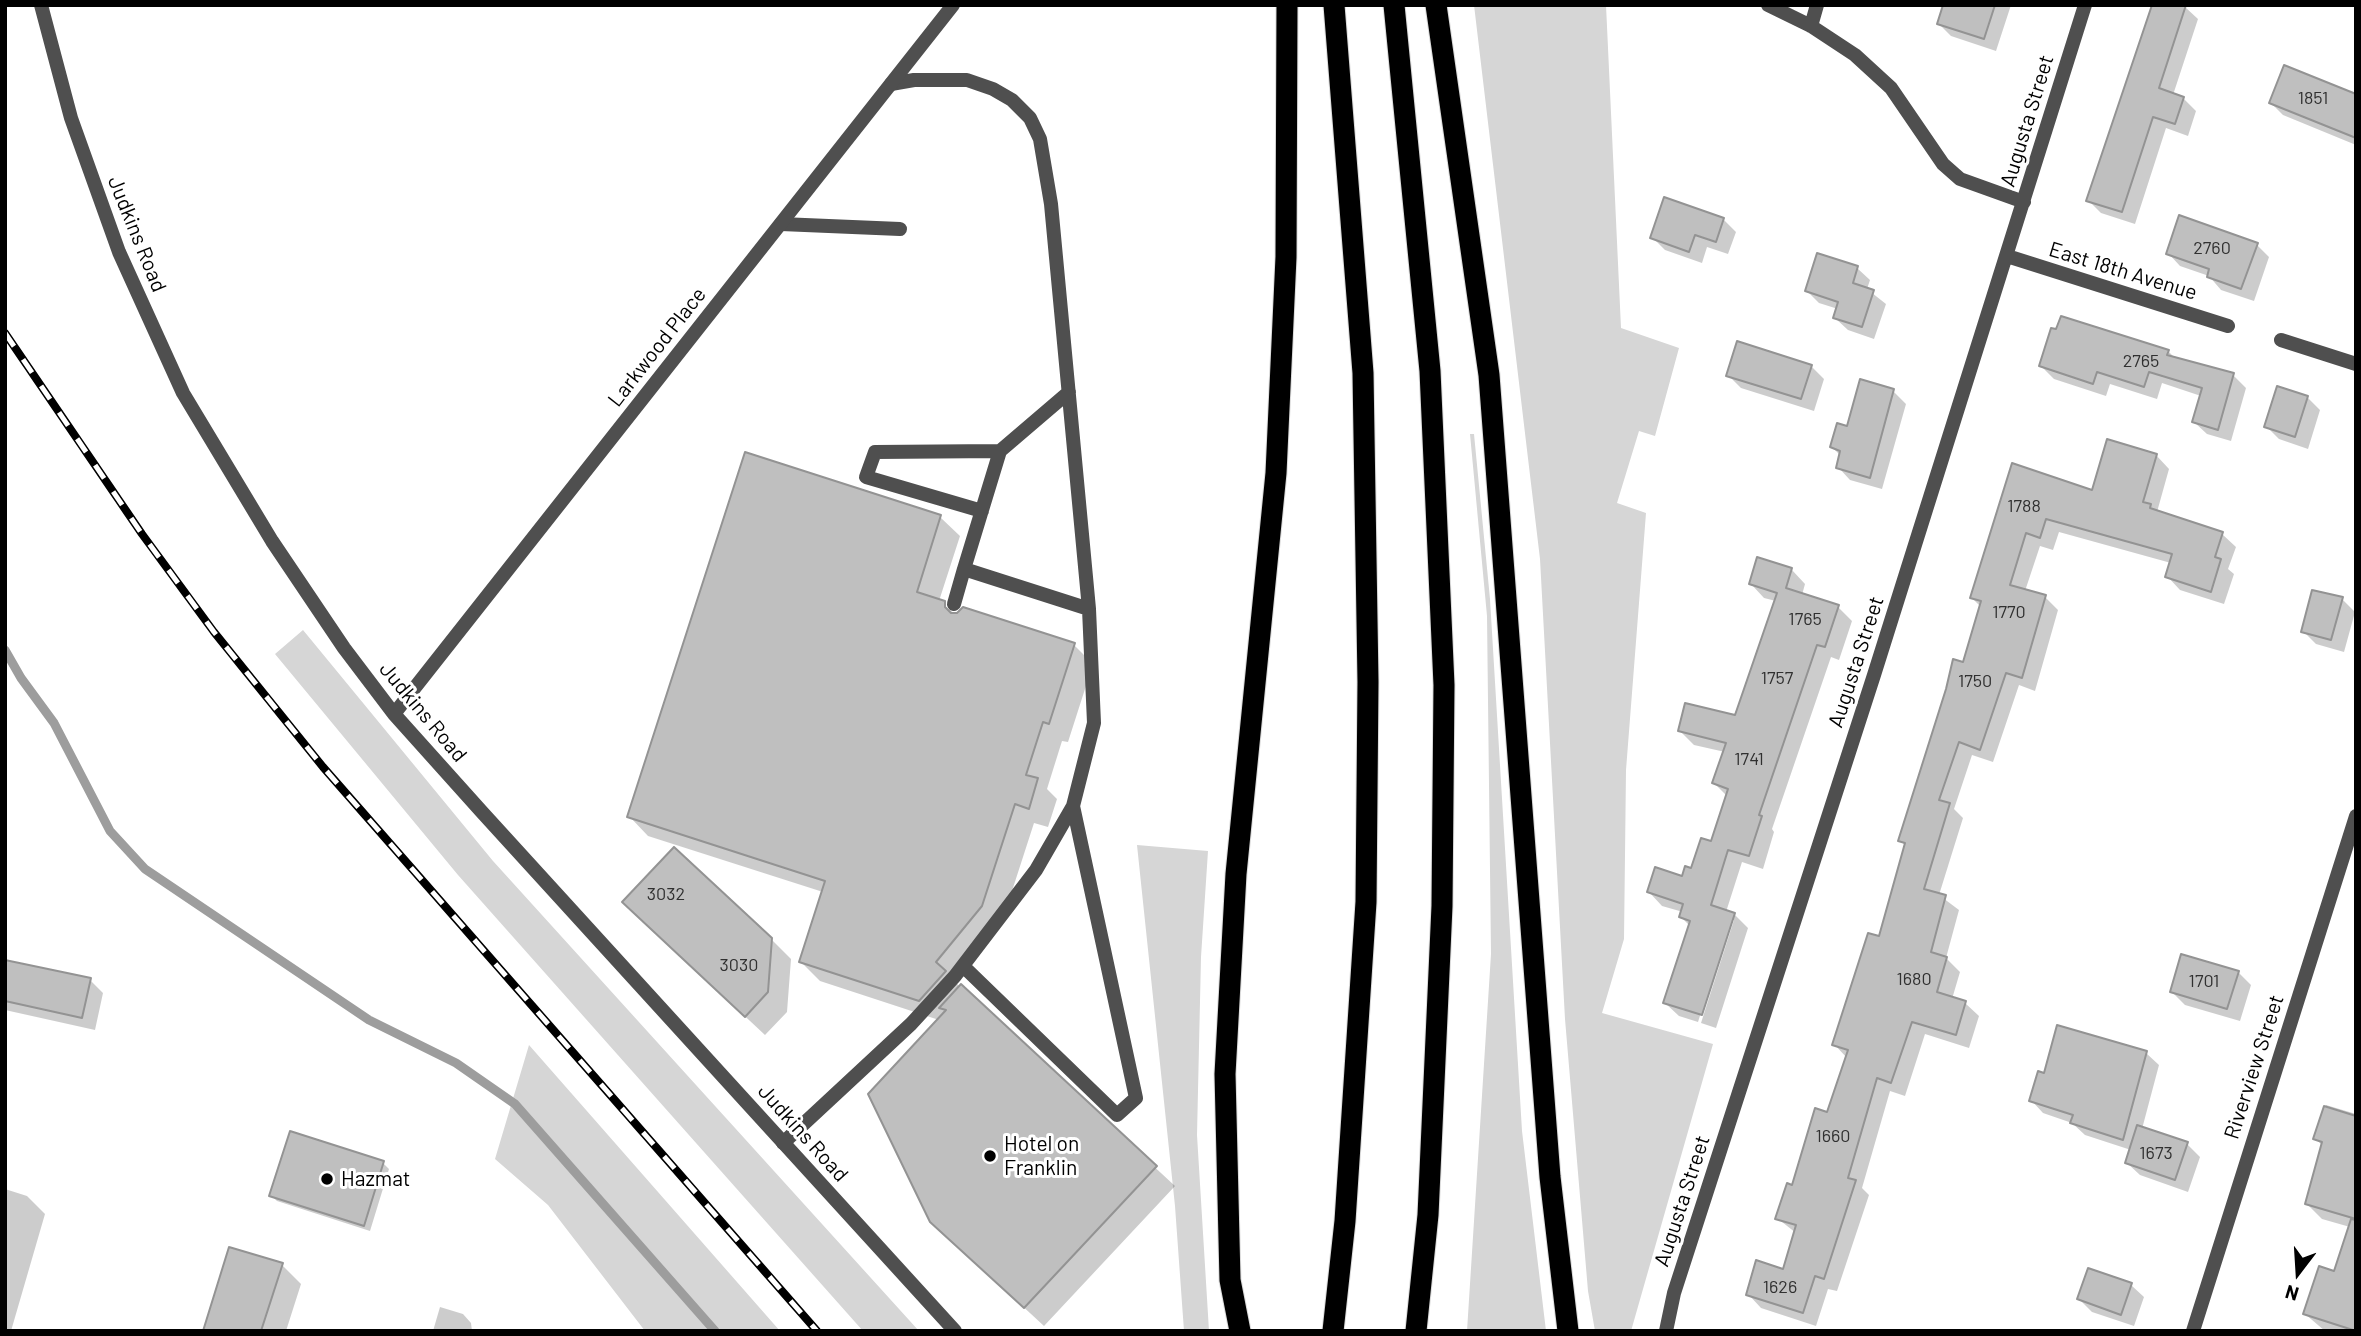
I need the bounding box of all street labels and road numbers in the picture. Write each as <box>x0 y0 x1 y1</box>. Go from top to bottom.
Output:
street label: Augusta Street <box>1995 52 2059 190</box>
street label: Judkins Road <box>102 172 172 296</box>
street label: East 18th Avenue <box>2046 237 2200 305</box>
street label: Larkwood Place <box>603 282 711 412</box>
street label: Augusta Street <box>1823 593 1889 731</box>
street label: Judkins Road <box>374 657 472 767</box>
street label: Riverview Street <box>2219 992 2289 1142</box>
street label: Judkins Road <box>753 1079 853 1187</box>
street label: Augusta Street <box>1649 1132 1715 1270</box>

